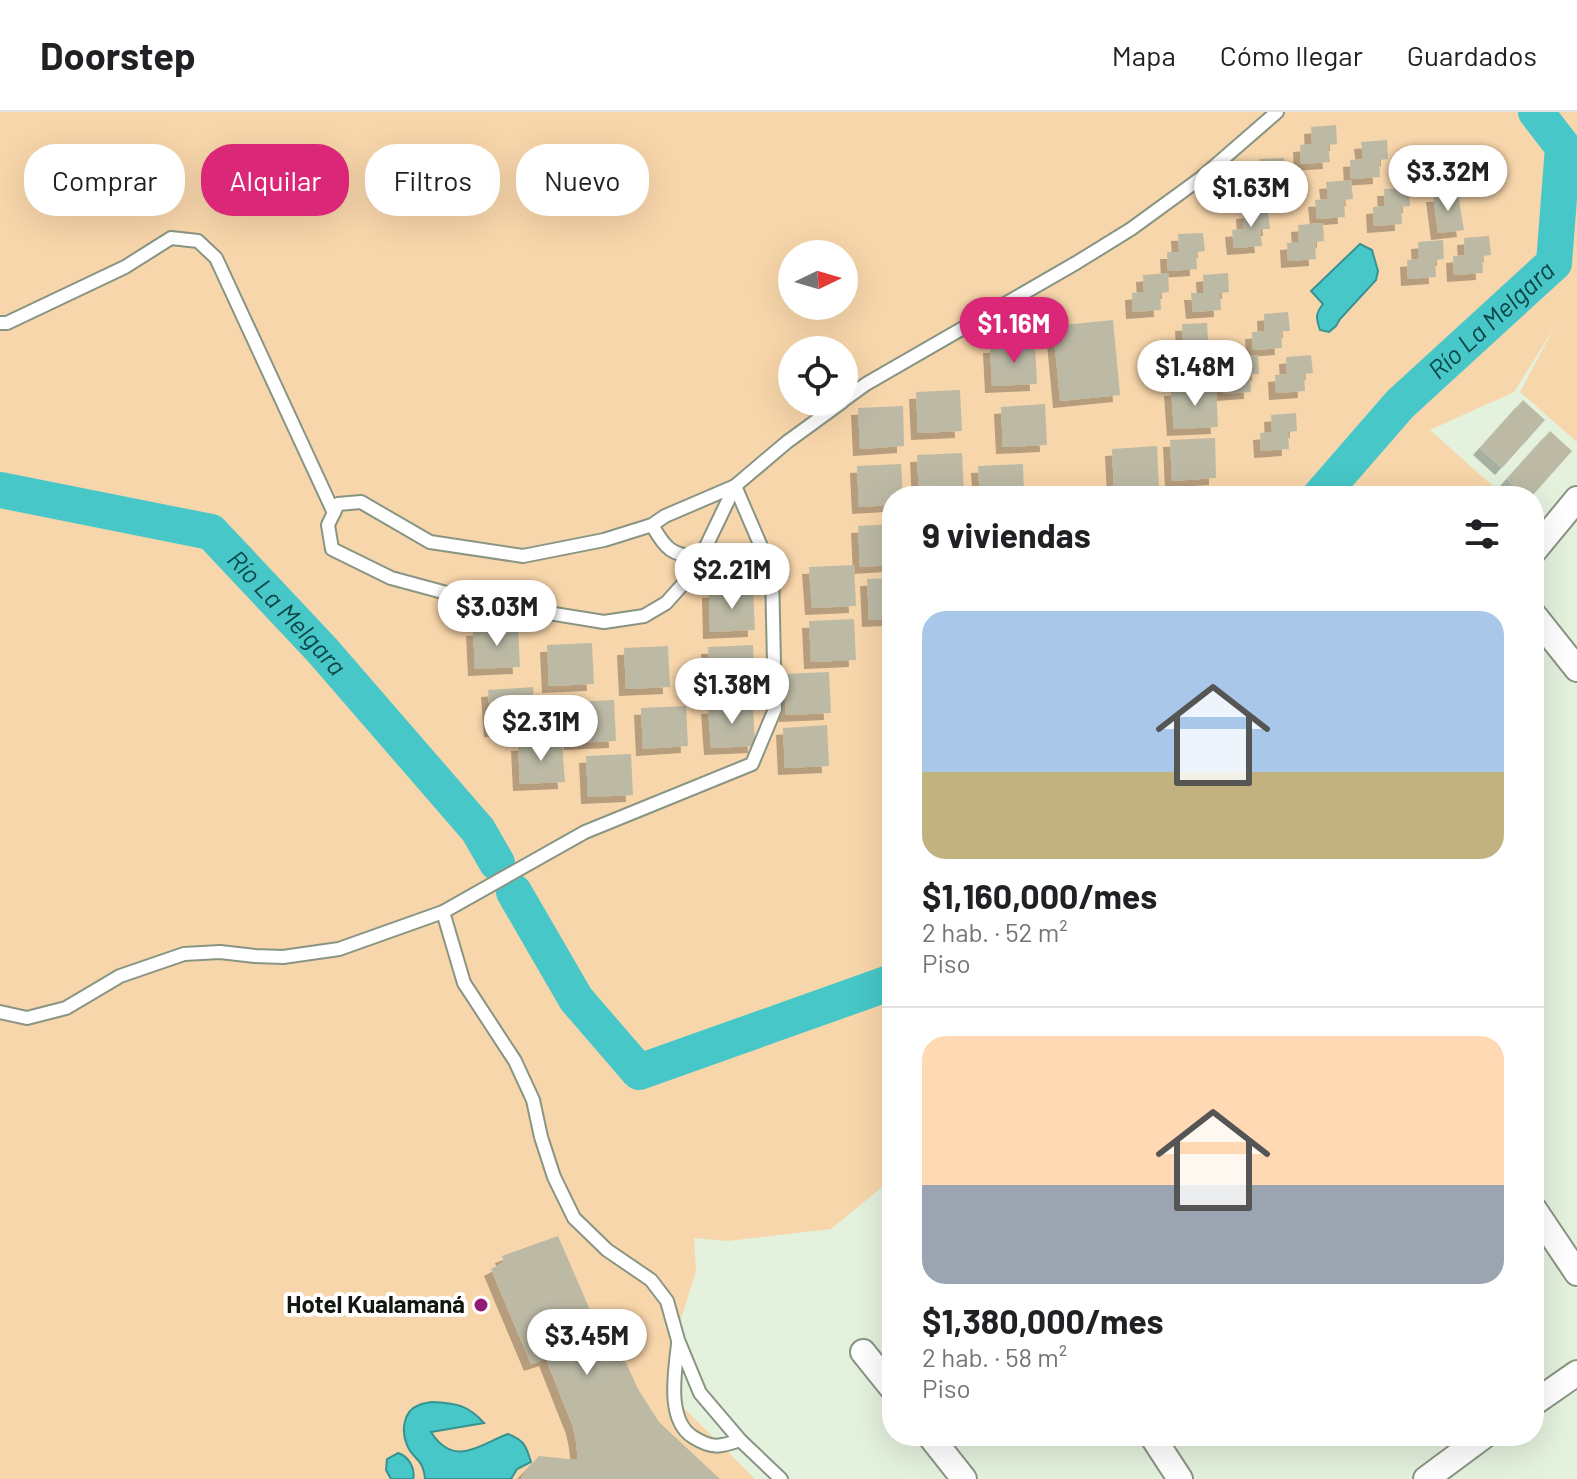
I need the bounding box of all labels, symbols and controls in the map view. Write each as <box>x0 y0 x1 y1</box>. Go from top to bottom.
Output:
text: Doorstep <box>40 32 196 78</box>
text: Mapa <box>1112 38 1176 72</box>
text: Cómo llegar <box>1220 38 1363 72</box>
text: Guardados <box>1407 38 1537 72</box>
chip: Comprar <box>24 144 185 216</box>
chip: Alquilar <box>201 144 349 216</box>
chip: Filtros <box>365 144 500 216</box>
chip: Nuevo <box>516 144 649 216</box>
pin: $3.32M <box>1383 145 1513 213</box>
text: $3.32M <box>1406 155 1490 186</box>
pin: $1.63M <box>1186 161 1316 229</box>
text: $1.63M <box>1212 171 1290 202</box>
north arrow <box>778 240 858 320</box>
map controls <box>778 240 858 416</box>
water label: Río La Melgara <box>1421 254 1560 385</box>
pin: $1.16M <box>949 297 1079 365</box>
text: $1.16M <box>978 307 1050 338</box>
button: locate <box>778 336 858 416</box>
pin: $1.48M <box>1130 340 1260 408</box>
text: $1.48M <box>1155 350 1235 381</box>
icon: filters <box>1460 512 1504 556</box>
text: 9 viviendas <box>922 514 1091 555</box>
water label: Río La Melgara <box>222 543 354 681</box>
pin: $2.21M <box>667 543 797 611</box>
text: $2.21M <box>693 553 771 584</box>
pin: $3.03M <box>432 580 562 648</box>
text: $3.03M <box>456 590 538 621</box>
pin: $1.38M <box>667 658 797 726</box>
icon: home <box>1141 663 1285 807</box>
text: $1.38M <box>693 668 771 699</box>
pin: $2.31M <box>476 695 606 763</box>
text: $2.31M <box>502 705 580 736</box>
text: $1,160,000/mes <box>922 875 1157 916</box>
text: 2 hab. · 52 m² <box>922 916 1068 947</box>
text: Piso <box>922 947 971 978</box>
icon: home <box>1141 1088 1285 1232</box>
place label: Hotel Kualamaná <box>286 1289 465 1318</box>
marker: Hotel Kualamaná <box>472 1296 490 1314</box>
text: $1,380,000/mes <box>922 1300 1164 1341</box>
pin: $3.45M <box>522 1309 652 1377</box>
text: $3.45M <box>545 1319 629 1350</box>
text: 2 hab. · 58 m² <box>922 1341 1067 1372</box>
text: Piso <box>922 1372 971 1403</box>

